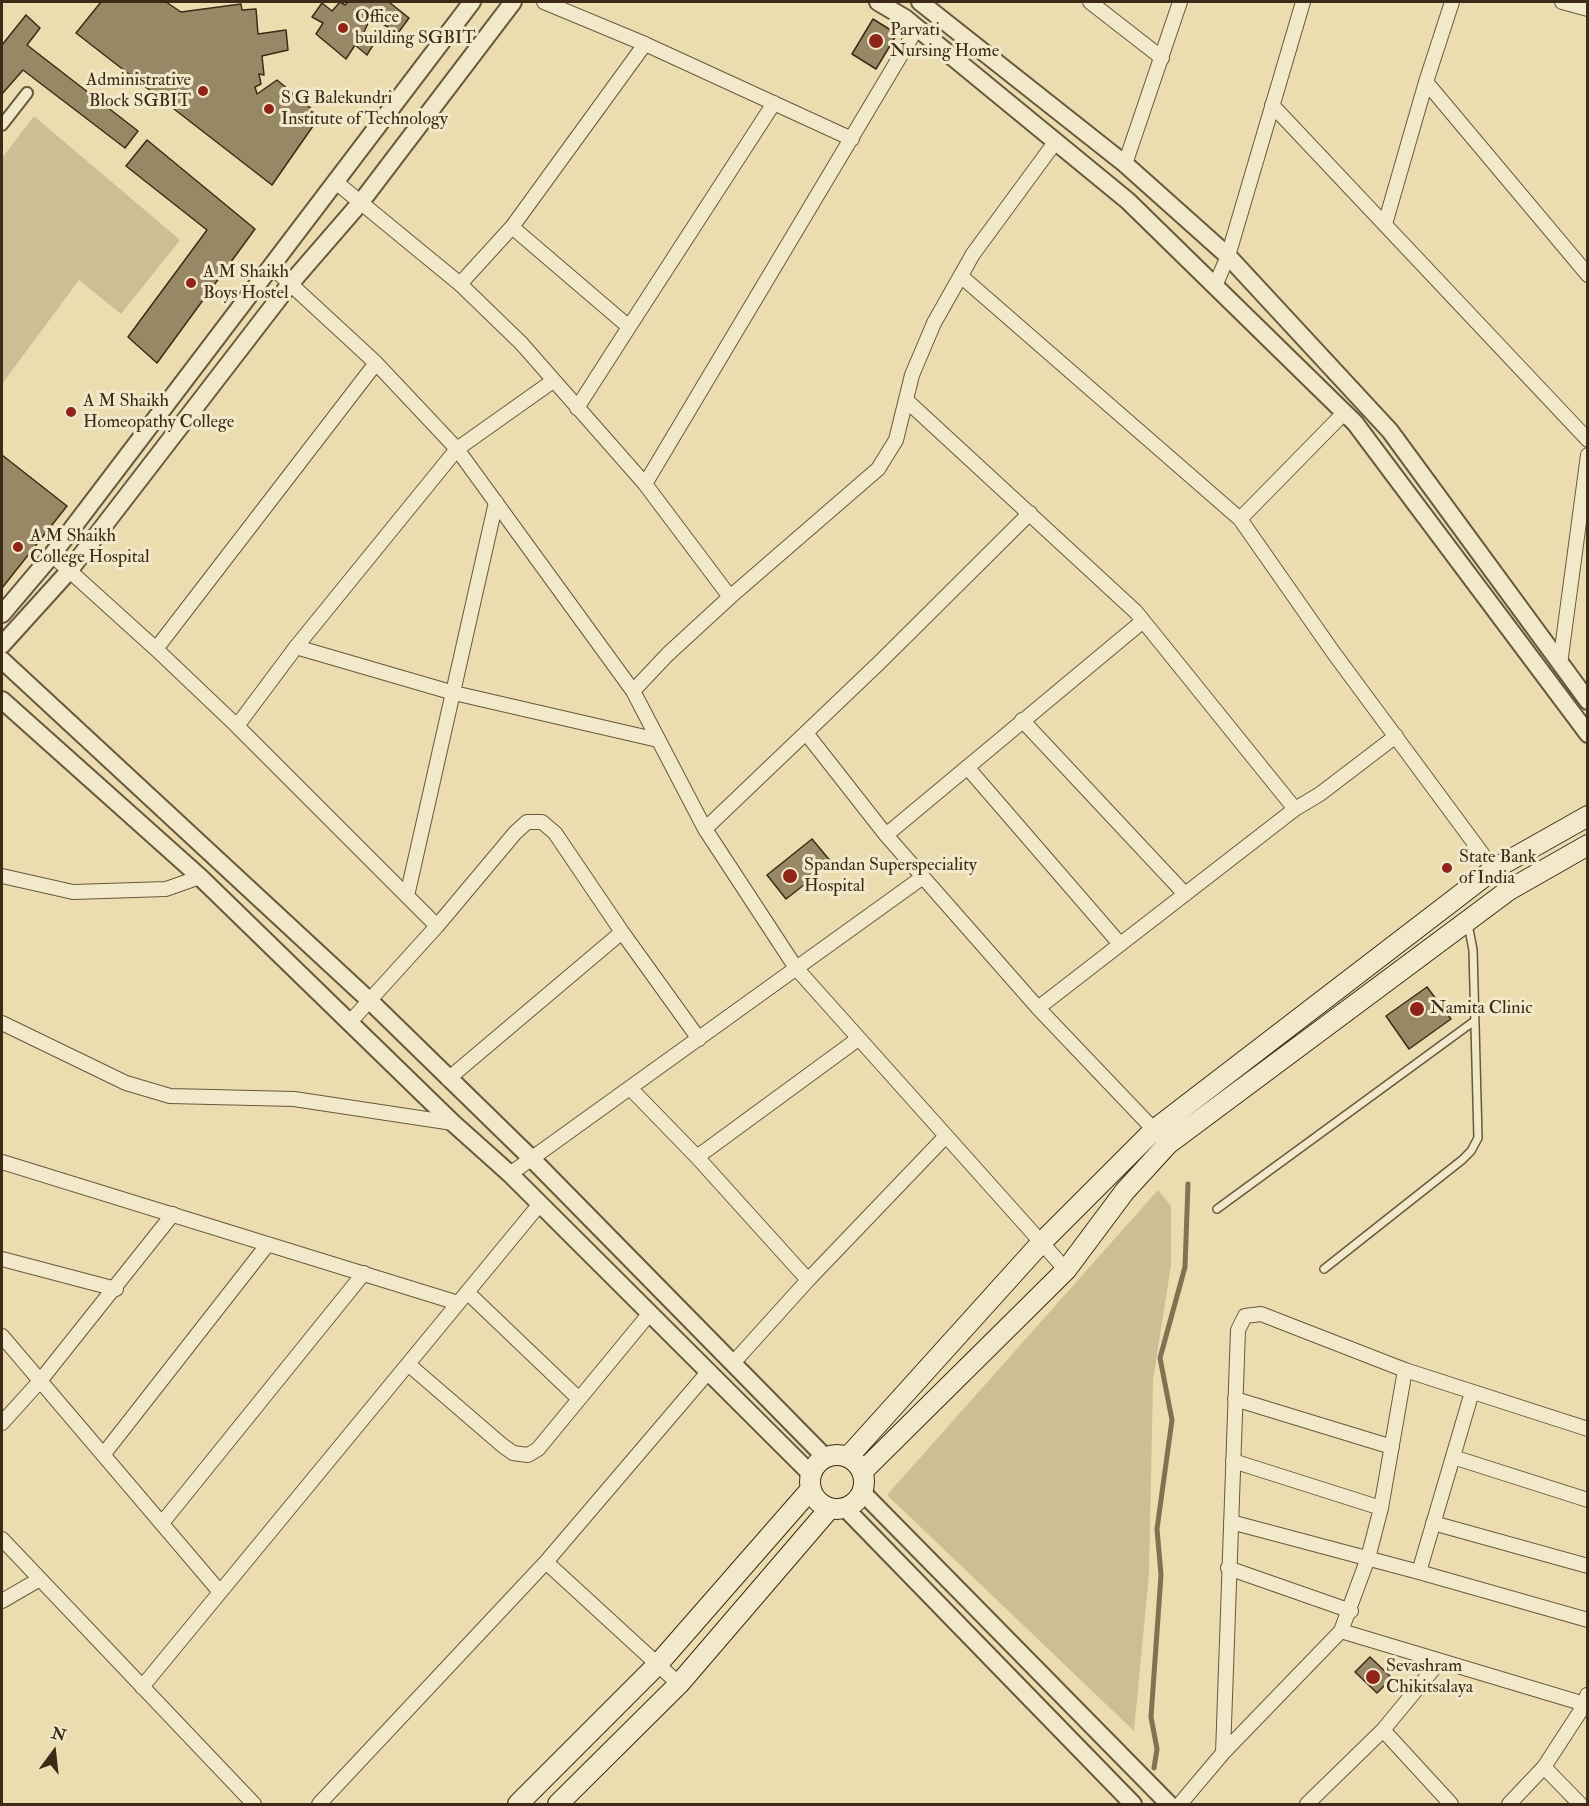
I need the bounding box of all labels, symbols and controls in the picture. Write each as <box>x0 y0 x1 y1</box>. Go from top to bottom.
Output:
place label: Office building SGBIT <box>355 7 476 50</box>
place label: Parvati Nursing Home <box>890 20 999 63</box>
marker: Office building SGBIT <box>336 21 350 35</box>
marker: Parvati Nursing Home <box>867 32 885 50</box>
place label: Administrative Block SGBIT <box>86 70 191 112</box>
marker: Administrative Block SGBIT <box>196 84 210 98</box>
place label: S G Balekundri Institute of Technology <box>281 88 448 130</box>
marker: S G Balekundri Institute of Technology <box>262 102 276 116</box>
place label: A M Shaikh Boys Hostel <box>203 262 289 304</box>
marker: A M Shaikh Boys Hostel <box>184 276 198 290</box>
place label: A M Shaikh Homeopathy College <box>83 391 234 434</box>
marker: A M Shaikh Homeopathy College <box>64 405 78 419</box>
place label: A M Shaikh College Hospital <box>30 526 150 568</box>
marker: A M Shaikh College Hospital <box>11 540 25 554</box>
place label: State Bank of India <box>1459 847 1536 890</box>
place label: Spandan Superspeciality Hospital <box>804 855 977 898</box>
marker: State Bank of India <box>1440 861 1454 875</box>
marker: Spandan Superspeciality Hospital <box>781 867 799 885</box>
place label: Namita Clinic <box>1430 998 1533 1020</box>
marker: Namita Clinic <box>1408 1000 1426 1018</box>
place label: Sevashram Chikitsalaya <box>1386 1656 1473 1698</box>
marker: Sevashram Chikitsalaya <box>1364 1668 1382 1686</box>
north arrow <box>24 1722 84 1782</box>
text: N <box>49 1723 68 1746</box>

